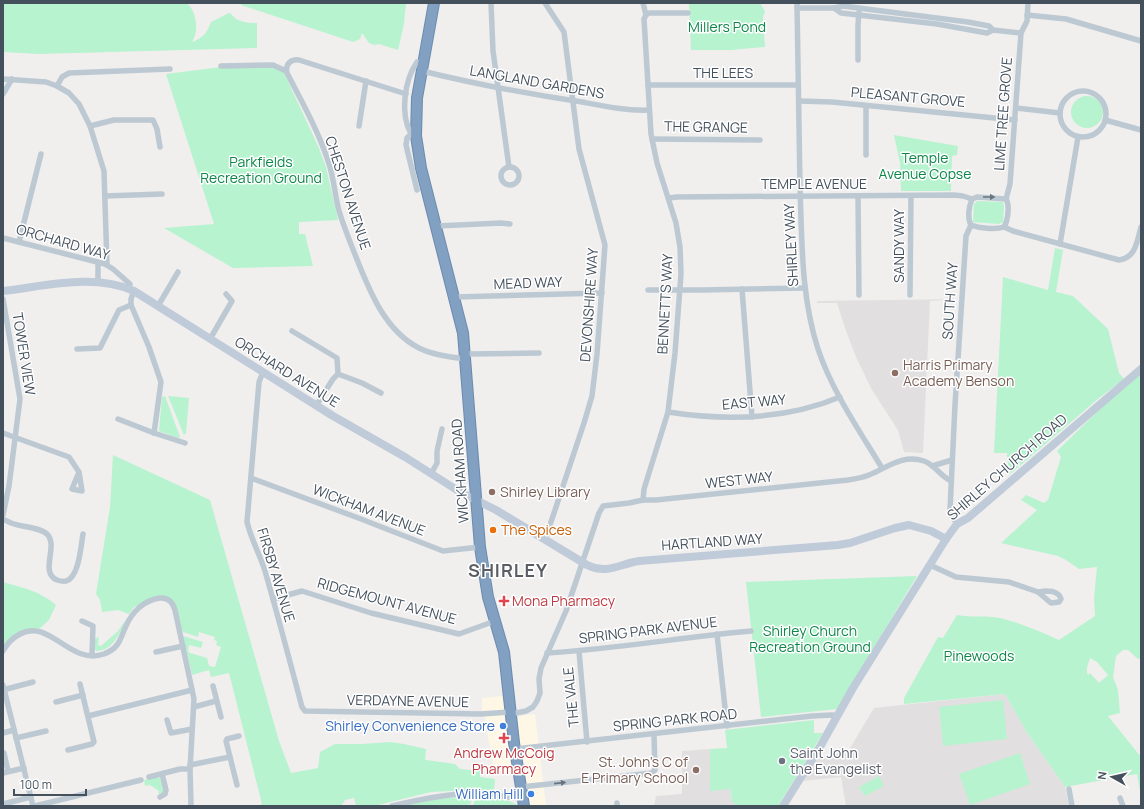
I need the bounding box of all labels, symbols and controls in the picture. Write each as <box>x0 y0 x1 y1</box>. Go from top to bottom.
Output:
park label: Millers Pond <box>688 17 766 36</box>
street label: LIME TREE GROVE <box>989 57 1016 171</box>
street label: LANGLAND GARDENS <box>468 60 606 103</box>
street label: THE LEES <box>693 63 753 82</box>
street label: PLEASANT GROVE <box>850 82 966 111</box>
street label: THE GRANGE <box>664 116 748 137</box>
street label: CHESTON AVENUE <box>321 134 376 252</box>
park label: Temple Avenue Copse <box>879 148 971 183</box>
park label: Parkfields Recreation Ground <box>200 152 322 187</box>
street label: TEMPLE AVENUE <box>761 174 867 193</box>
one-way arrow <box>983 194 996 200</box>
street label: SHIRLEY WAY <box>779 203 802 287</box>
street label: SANDY WAY <box>889 209 908 283</box>
street label: ORCHARD WAY <box>14 219 112 264</box>
street label: DEVONSHIRE WAY <box>575 247 602 363</box>
street label: BENNETTS WAY <box>652 253 677 355</box>
street label: SOUTH WAY <box>937 262 962 340</box>
street label: MEAD WAY <box>493 272 563 293</box>
street label: TOWER VIEW <box>9 311 40 397</box>
street label: ORCHARD AVENUE <box>231 332 343 411</box>
place label: Harris Primary Academy Benson <box>903 355 1014 390</box>
marker: Harris Primary Academy Benson <box>890 368 900 378</box>
street label: EAST WAY <box>721 389 787 414</box>
street label: SHIRLEY CHURCH ROAD <box>943 409 1071 524</box>
street label: WICKHAM ROAD <box>446 418 473 524</box>
street label: WEST WAY <box>704 466 774 493</box>
street label: WICKHAM AVENUE <box>310 479 428 540</box>
place label: Shirley Library <box>500 482 591 501</box>
marker: Shirley Library <box>487 487 497 497</box>
place label: The Spices <box>501 520 572 539</box>
street label: FIRSBY AVENUE <box>253 525 300 624</box>
marker: The Spices <box>488 525 498 535</box>
street label: HARTLAND WAY <box>661 528 763 555</box>
district label: SHIRLEY <box>468 558 548 582</box>
street label: RIDGEMOUNT AVENUE <box>316 573 459 628</box>
place label: Mona Pharmacy <box>512 591 616 610</box>
marker: Mona Pharmacy <box>499 596 509 606</box>
street label: SPRING PARK AVENUE <box>578 612 718 647</box>
park label: Shirley Church Recreation Ground <box>749 621 871 656</box>
park label: Pinewoods <box>944 646 1014 665</box>
street label: THE VALE <box>558 666 583 728</box>
street label: VERDAYNE AVENUE <box>347 690 469 711</box>
street label: SPRING PARK ROAD <box>612 704 738 735</box>
place label: Shirley Convenience Store <box>325 716 495 735</box>
marker: Shirley Convenience Store <box>498 721 508 731</box>
marker: Andrew McCoig Pharmacy <box>499 733 509 743</box>
place label: Andrew McCoig Pharmacy <box>453 743 555 778</box>
place label: Saint John the Evangelist <box>790 743 882 778</box>
place label: St. John's C of E Primary School <box>581 752 688 787</box>
marker: Saint John the Evangelist <box>777 756 787 766</box>
north arrow <box>1092 757 1132 797</box>
marker: St. John's C of E Primary School <box>691 765 701 775</box>
text: N <box>1094 770 1110 780</box>
scale bar <box>14 771 86 797</box>
text: 100 m <box>20 776 52 793</box>
one-way arrow <box>554 780 566 786</box>
place label: William Hill <box>455 784 523 803</box>
marker: William Hill <box>526 789 536 799</box>

